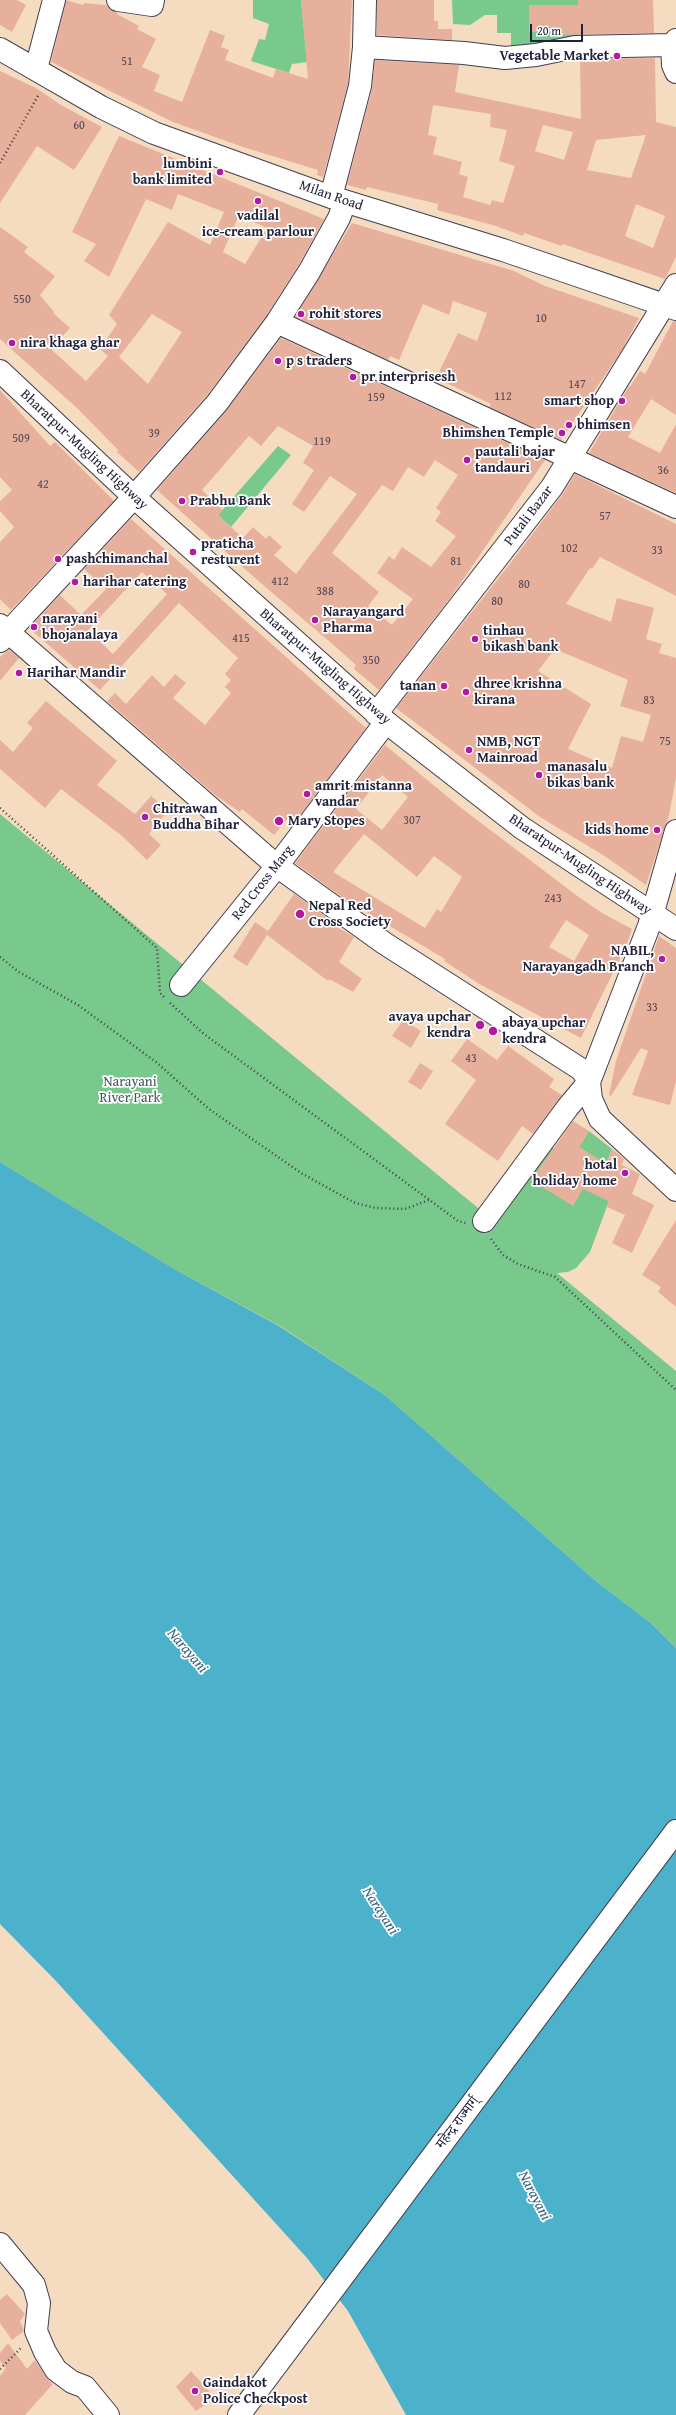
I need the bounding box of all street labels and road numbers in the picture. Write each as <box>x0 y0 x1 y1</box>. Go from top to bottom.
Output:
street label: Milan Road <box>297 177 365 215</box>
street label: Bharatpur-Mugling Highway <box>17 386 151 514</box>
street label: Putali Bazar <box>501 483 557 549</box>
street label: Bharatpur-Mugling Highway <box>256 605 394 729</box>
street label: Bharatpur-Mugling Highway <box>505 811 655 919</box>
street label: Red Cross Marg <box>229 842 297 924</box>
street label: महेन्द्र राज्मार्ग् <box>433 2093 483 2153</box>

